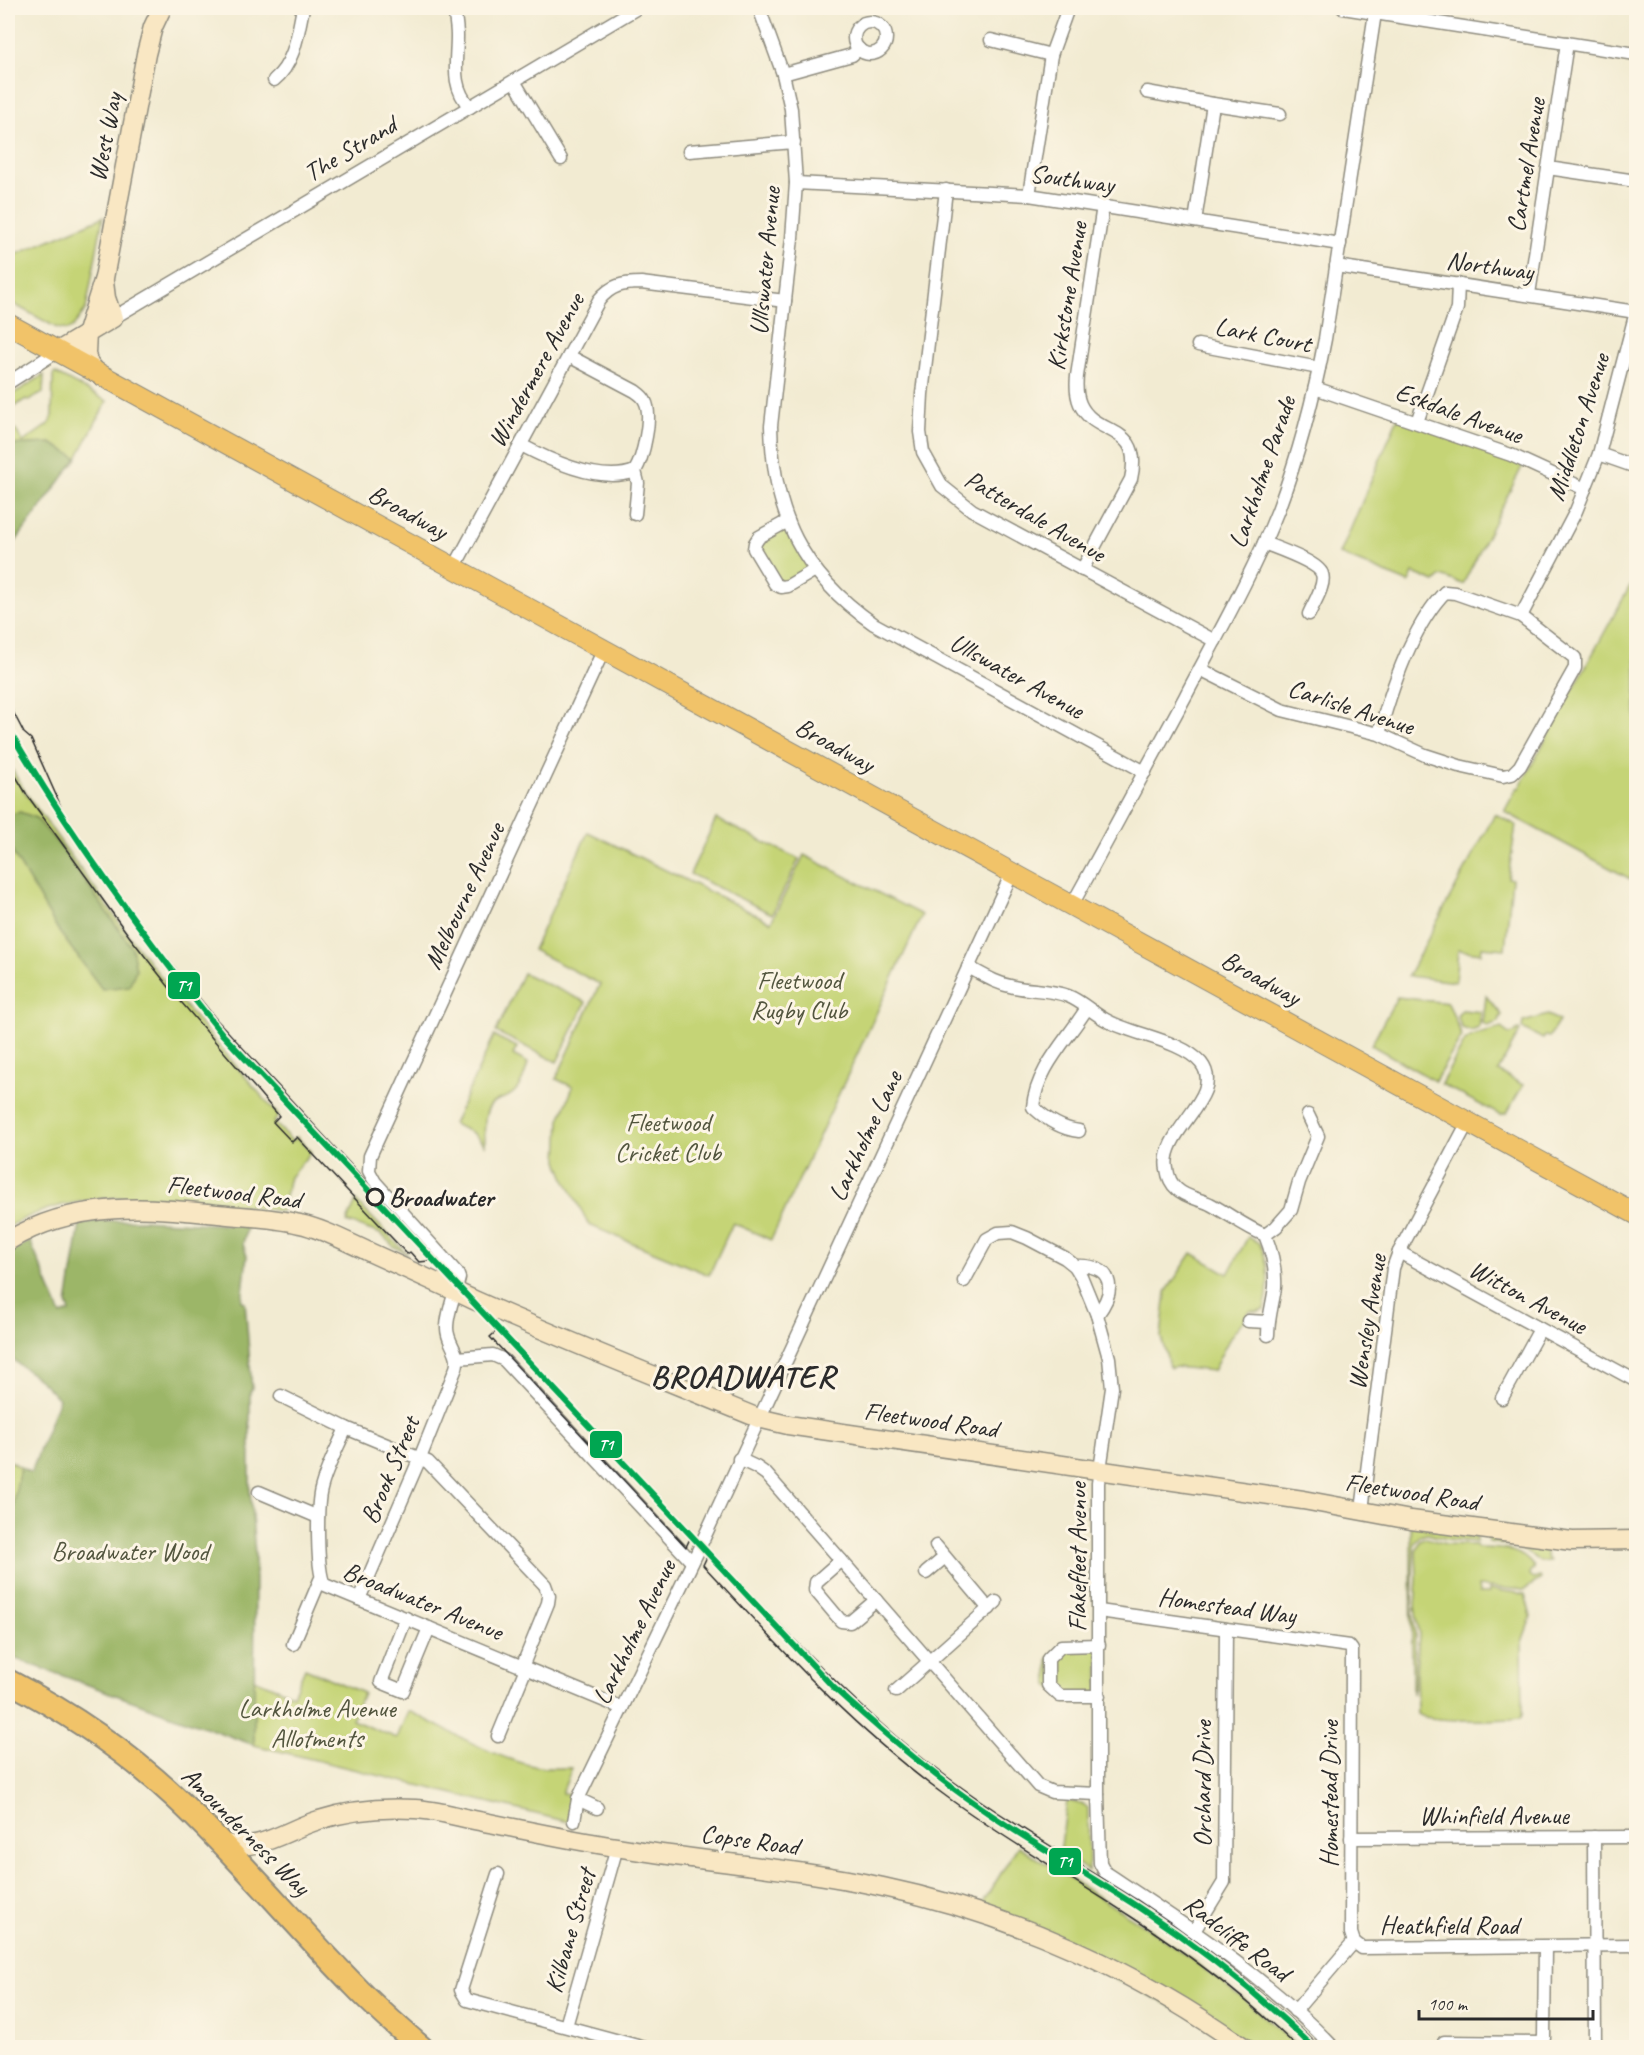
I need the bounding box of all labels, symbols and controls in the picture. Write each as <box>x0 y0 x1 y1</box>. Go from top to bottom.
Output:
street label: West Way <box>80 88 130 184</box>
street label: Cartmel Avenue <box>1499 94 1553 234</box>
street label: The Strand <box>298 107 406 189</box>
street label: Southway <box>1028 157 1118 202</box>
street label: Ullswater Avenue <box>742 184 788 336</box>
street label: Kirkstone Avenue <box>1039 218 1095 373</box>
street label: Northway <box>1444 244 1538 289</box>
street label: Windermere Avenue <box>480 285 593 453</box>
street label: Lark Court <box>1212 310 1316 361</box>
street label: Middleton Avenue <box>1539 348 1618 505</box>
street label: Eskdale Avenue <box>1391 375 1528 452</box>
street label: Larkholme Parade <box>1221 390 1304 552</box>
street label: Patterdale Avenue <box>959 462 1114 571</box>
street label: Broadway <box>363 477 455 548</box>
street label: Ullswater Avenue <box>944 626 1091 727</box>
street label: Carlisle Avenue <box>1284 671 1419 743</box>
street label: Broadway <box>790 710 882 781</box>
street label: Melbourne Avenue <box>416 815 513 974</box>
street label: Broadway <box>1216 943 1308 1014</box>
park label: Fleetwood Rugby Club <box>751 964 849 1027</box>
line badge: T1 <box>167 971 201 1000</box>
text: T1 <box>177 976 193 996</box>
street label: Larkholme Lane <box>820 1064 910 1206</box>
park label: Fleetwood Cricket Club <box>615 1106 723 1169</box>
street label: Fleetwood Road <box>165 1167 306 1217</box>
place label: Broadwater <box>389 1181 496 1214</box>
marker: Broadwater <box>366 1188 384 1206</box>
street label: Wensley Avenue <box>1340 1251 1394 1392</box>
street label: Witton Avenue <box>1464 1252 1594 1342</box>
district label: BROADWATER <box>650 1356 839 1397</box>
street label: Fleetwood Road <box>862 1394 1004 1446</box>
street label: Brook Street <box>353 1409 428 1529</box>
line badge: T1 <box>589 1430 623 1459</box>
text: T1 <box>599 1435 615 1455</box>
street label: Fleetwood Road <box>1343 1465 1485 1519</box>
street label: Flakefleet Avenue <box>1061 1480 1094 1632</box>
park label: Broadwater Wood <box>52 1535 212 1568</box>
street label: Larkholme Avenue <box>585 1553 684 1710</box>
street label: Broadwater Avenue <box>338 1554 510 1649</box>
street label: Homestead Way <box>1156 1580 1300 1632</box>
park label: Larkholme Avenue Allotments <box>238 1692 397 1755</box>
street label: Orchard Drive <box>1186 1719 1219 1847</box>
street label: Homestead Drive <box>1313 1719 1346 1867</box>
street label: Amounderness Way <box>175 1760 319 1904</box>
street label: Whinfield Avenue <box>1419 1799 1570 1832</box>
street label: Copse Road <box>699 1817 805 1864</box>
line badge: T1 <box>1048 1847 1082 1876</box>
text: T1 <box>1058 1852 1074 1872</box>
street label: Kilbane Street <box>537 1862 604 1997</box>
street label: Radcliffe Road <box>1177 1887 1300 1991</box>
street label: Heathfield Road <box>1380 1909 1522 1942</box>
scale bar <box>1419 1983 1593 2021</box>
text: 100 m <box>1428 1993 1469 2015</box>

